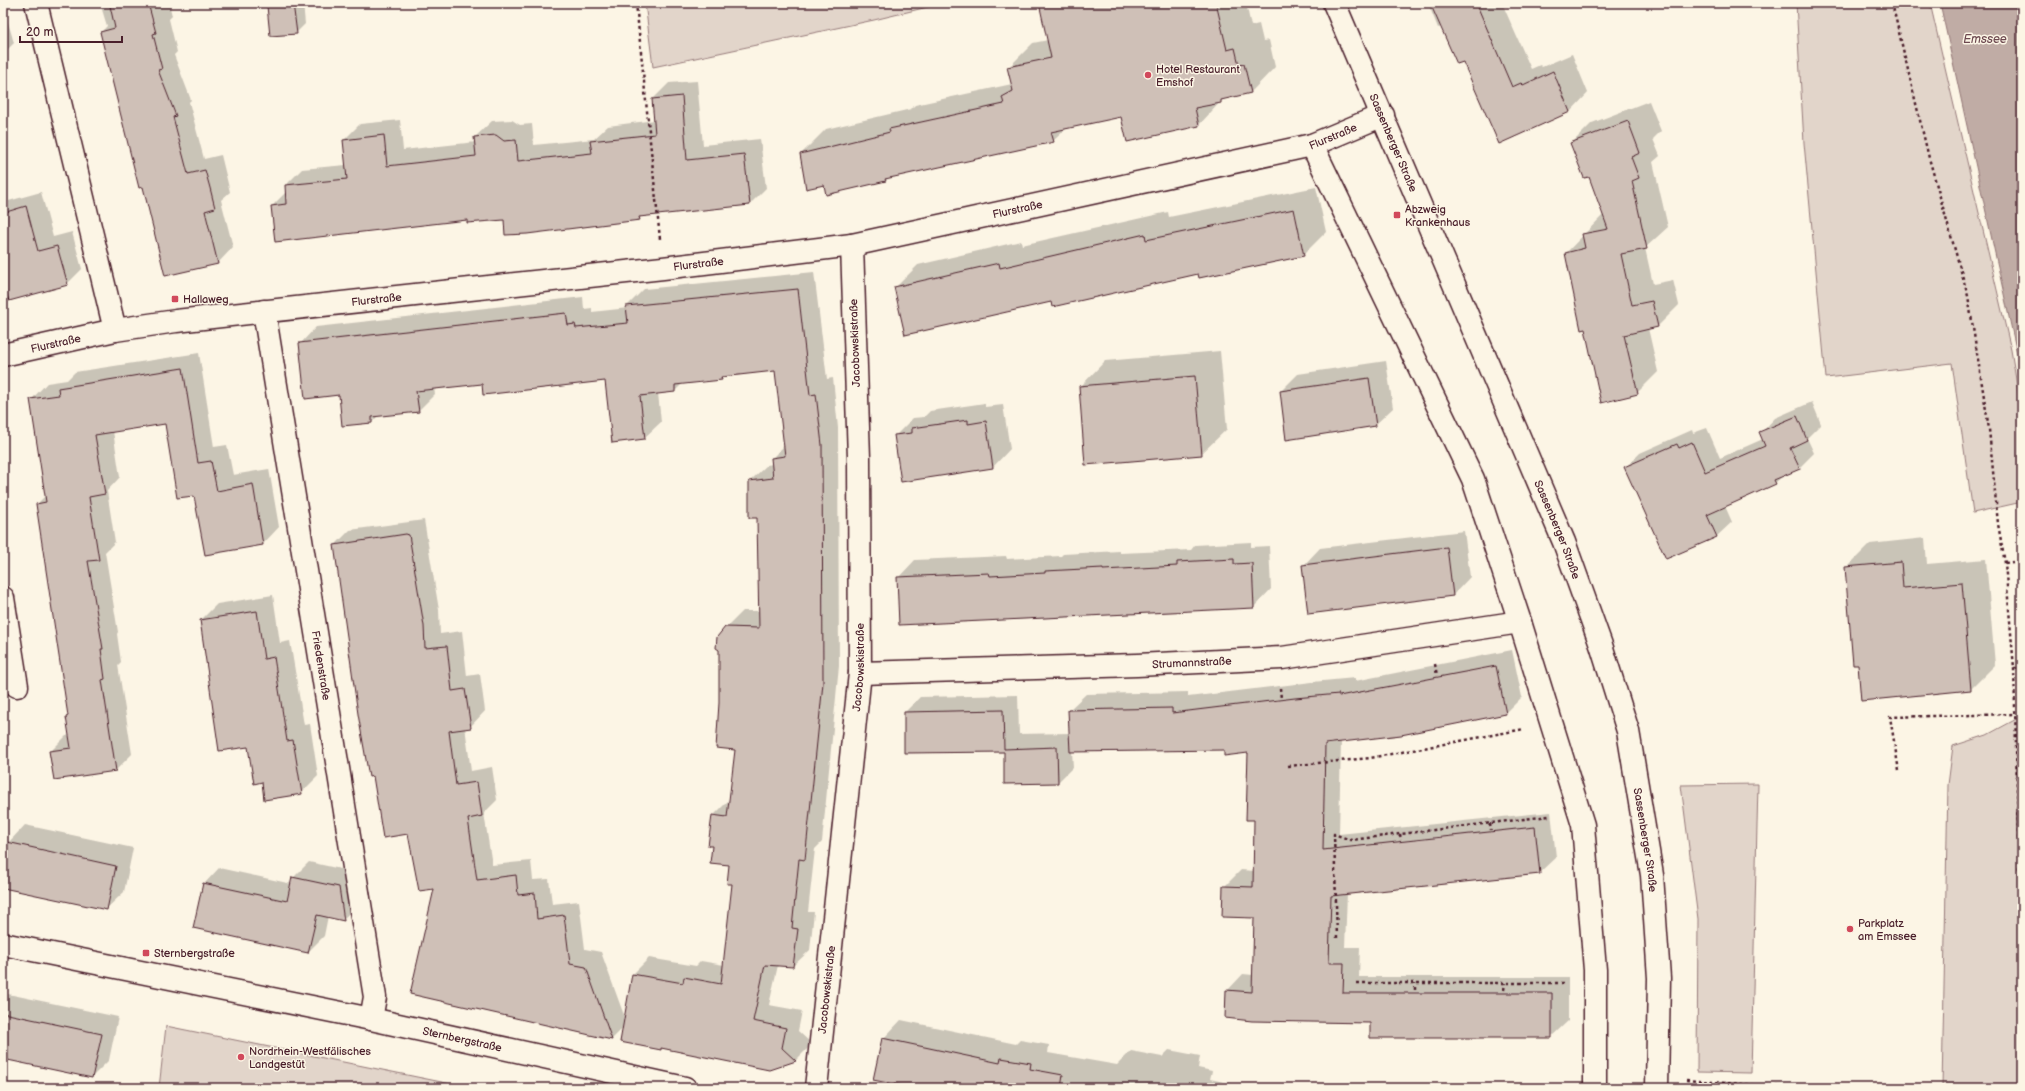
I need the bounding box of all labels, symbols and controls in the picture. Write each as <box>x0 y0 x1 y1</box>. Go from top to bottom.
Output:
scale bar <box>20 18 122 44</box>
text: 20 m <box>26 25 53 40</box>
water label: Emssee <box>1963 32 2007 47</box>
place label: Hotel Restaurant Emshof <box>1156 63 1241 89</box>
marker: Hotel Restaurant Emshof <box>1143 70 1153 80</box>
street label: Sassenberger Straße <box>1367 92 1421 194</box>
street label: Flurstraße <box>1307 120 1359 152</box>
street label: Flurstraße <box>991 197 1044 221</box>
place label: Abzweig Krankenhaus <box>1405 203 1471 229</box>
marker: Abzweig Krankenhaus <box>1392 210 1402 220</box>
street label: Flurstraße <box>673 254 725 273</box>
street label: Flurstraße <box>351 290 403 308</box>
place label: Hallaweg <box>183 293 229 306</box>
marker: Hallaweg <box>170 294 180 304</box>
street label: Jacobowskistraße <box>847 298 863 387</box>
street label: Flurstraße <box>30 331 82 355</box>
street label: Sassenberger Straße <box>1532 478 1583 581</box>
street label: Jacobowskistraße <box>849 623 867 712</box>
street label: Friedenstraße <box>309 630 333 702</box>
street label: Strumannstraße <box>1152 654 1232 671</box>
street label: Sassenberger Straße <box>1631 787 1660 893</box>
place label: Parkplatz am Emssee <box>1858 917 1917 943</box>
marker: Parkplatz am Emssee <box>1845 924 1855 934</box>
street label: Jacobowskistraße <box>815 944 838 1034</box>
place label: Sternbergstraße <box>154 947 235 960</box>
marker: Sternbergstraße <box>141 948 151 958</box>
street label: Sternbergstraße <box>421 1024 504 1054</box>
place label: Nordrhein-Westfälisches Landgestüt <box>249 1045 372 1071</box>
marker: Nordrhein-Westfälisches Landgestüt <box>236 1052 246 1062</box>

